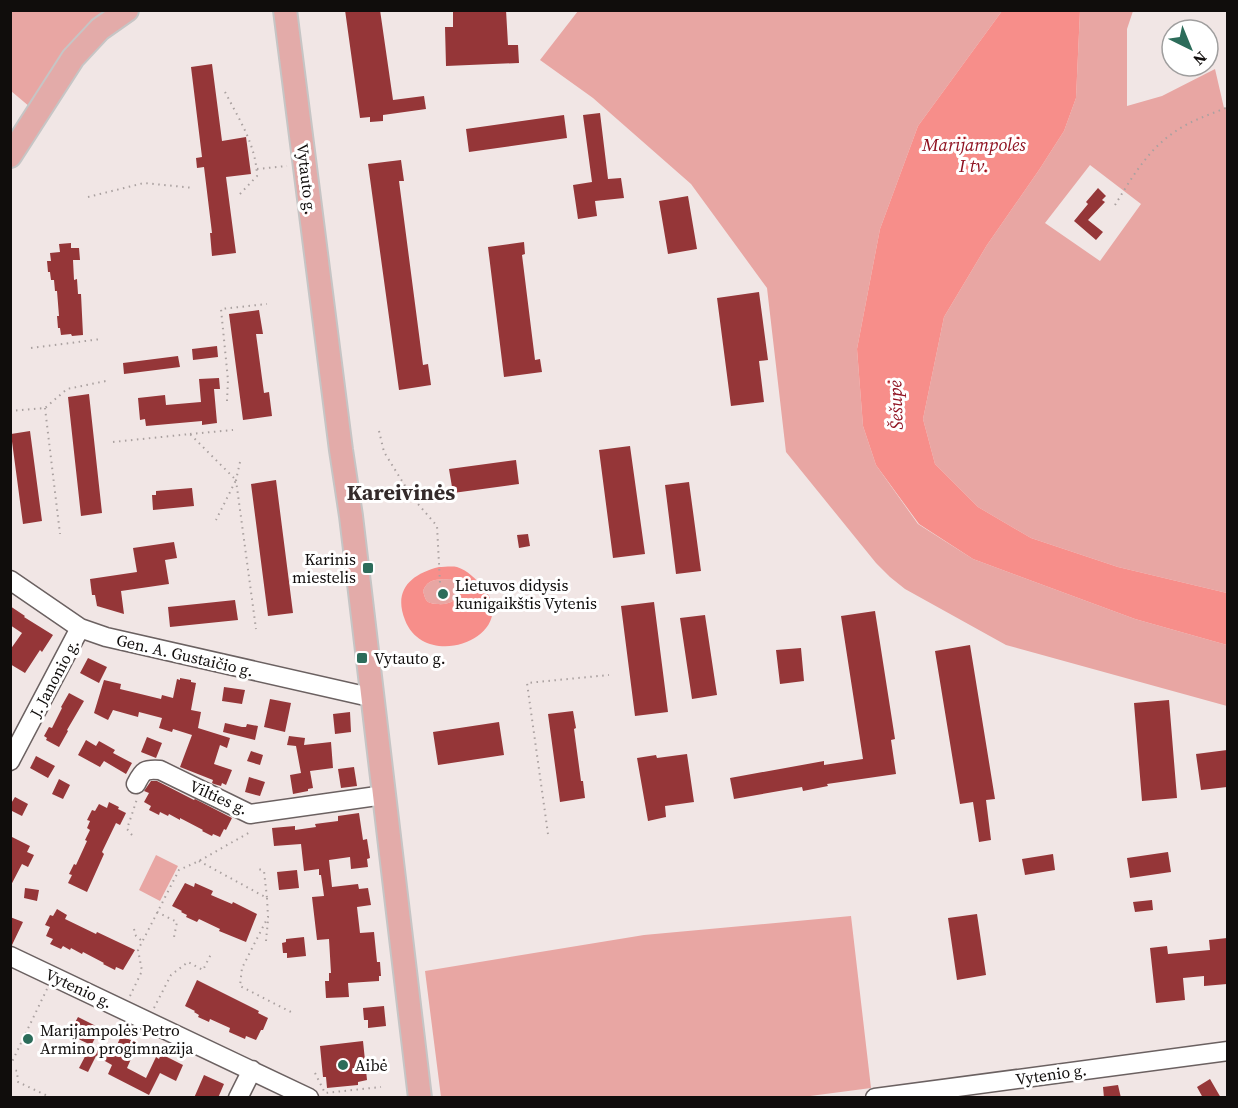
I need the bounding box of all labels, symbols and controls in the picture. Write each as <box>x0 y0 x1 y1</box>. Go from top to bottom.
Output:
north arrow <box>1160 18 1220 78</box>
text: N <box>1188 47 1212 71</box>
water label: Marijampolės I tv. <box>921 132 1026 178</box>
street label: Vytauto g. <box>292 142 322 216</box>
water label: Šešupė <box>882 379 909 430</box>
district label: Kareivinės <box>347 477 455 507</box>
place label: Karinis miestelis <box>292 548 356 588</box>
marker: Karinis miestelis <box>361 561 375 575</box>
place label: Lietuvos didysis kunigaikštis Vytenis <box>455 574 597 614</box>
marker: Lietuvos didysis kunigaikštis Vytenis <box>436 587 450 601</box>
street label: Gen. A. Gustaičio g. <box>114 629 256 681</box>
street label: J. Janonio g. <box>24 635 84 722</box>
place label: Vytauto g. <box>374 647 446 669</box>
marker: Vytauto g. <box>355 651 369 665</box>
street label: Vilties g. <box>186 774 252 820</box>
street label: Vytenio g. <box>42 963 116 1013</box>
place label: Marijampolės Petro Armino progimnazija <box>40 1019 194 1059</box>
marker: Marijampolės Petro Armino progimnazija <box>21 1032 35 1046</box>
place label: Aibė <box>355 1054 388 1076</box>
marker: Aibė <box>336 1058 350 1072</box>
street label: Vytenio g. <box>1014 1058 1088 1090</box>

